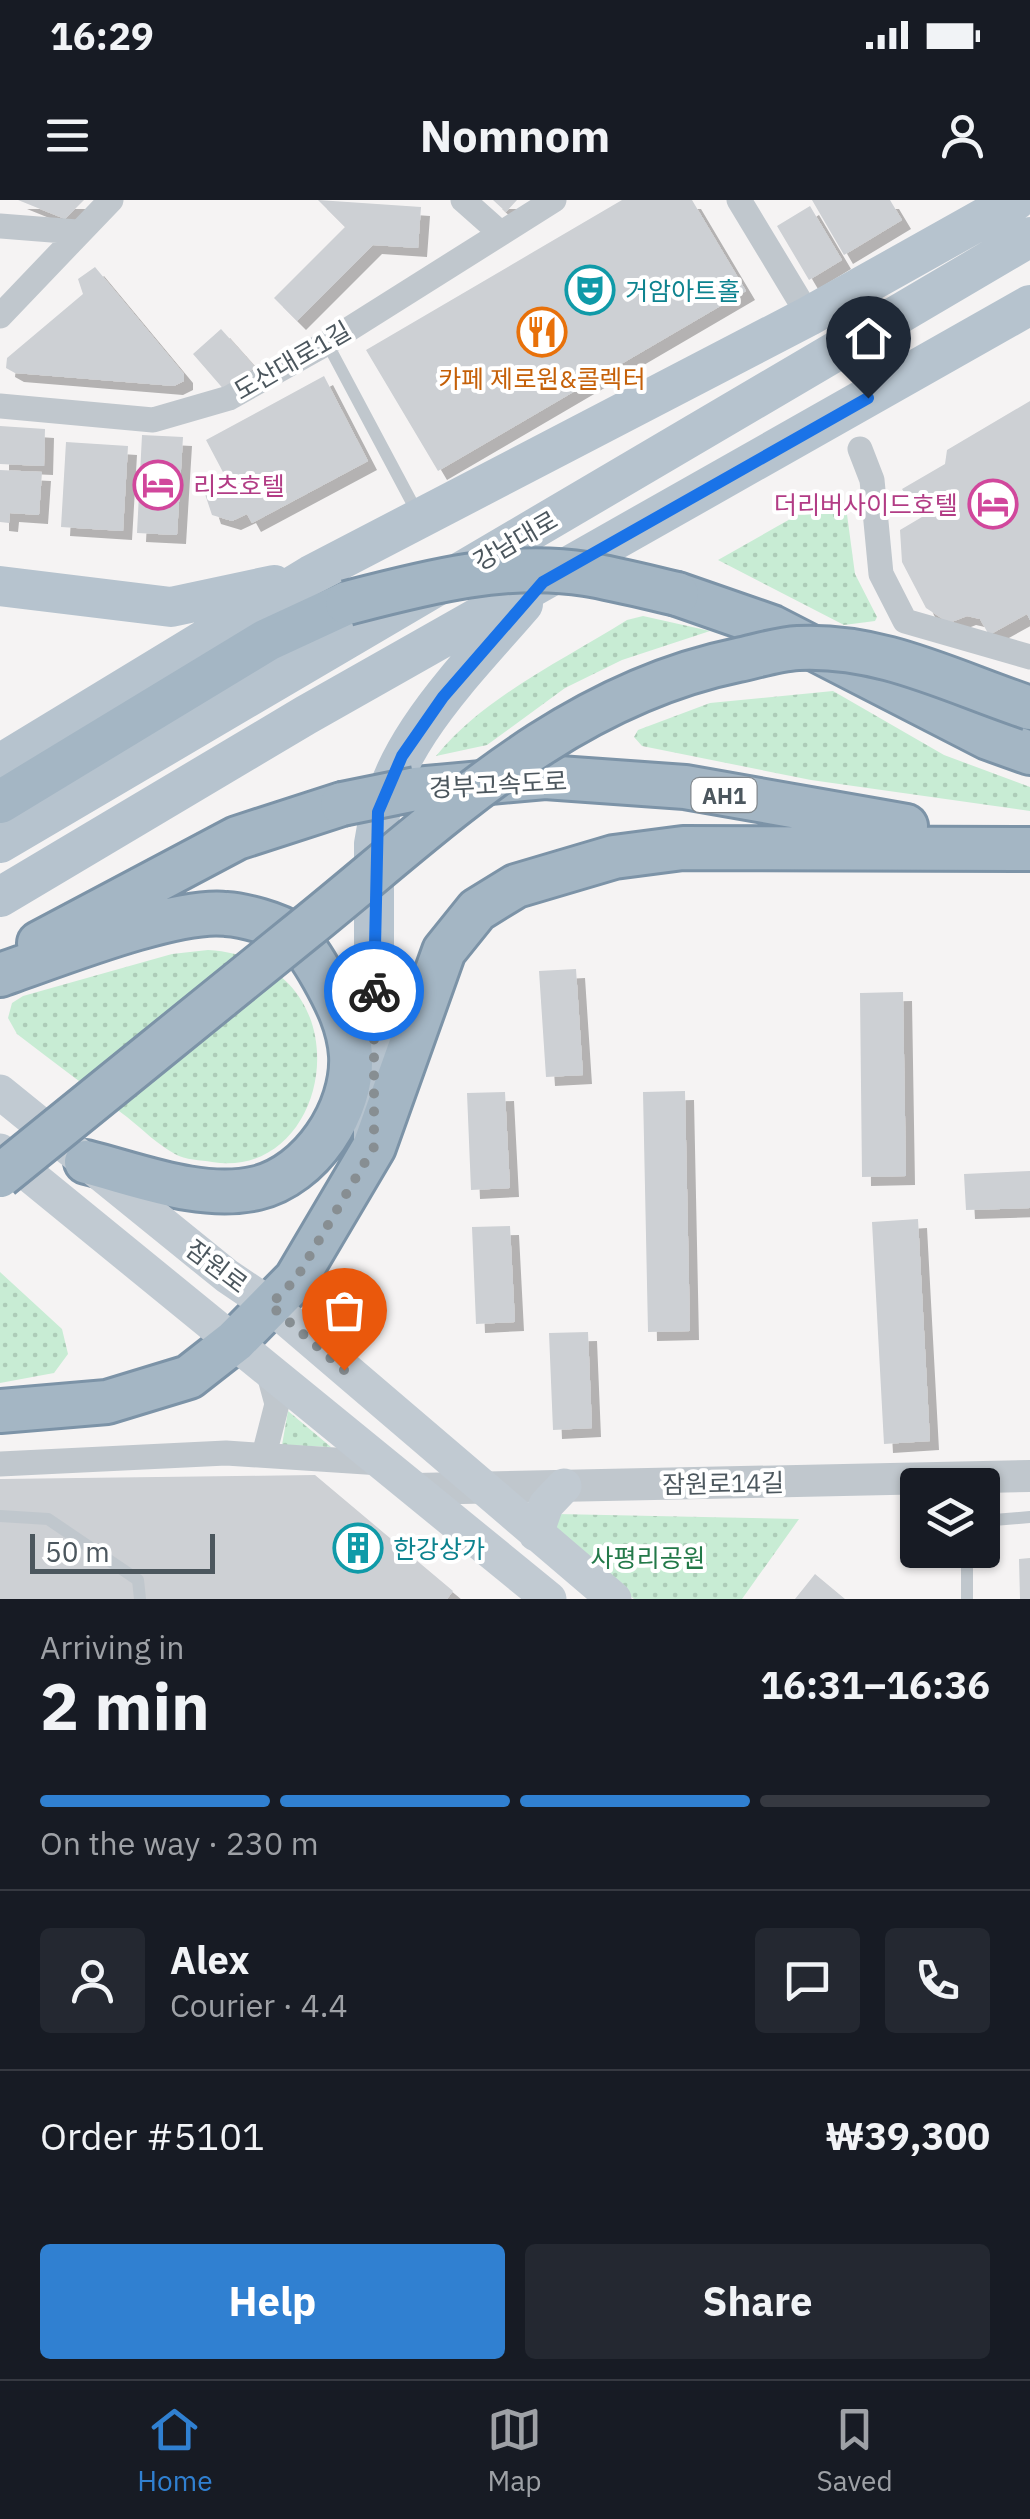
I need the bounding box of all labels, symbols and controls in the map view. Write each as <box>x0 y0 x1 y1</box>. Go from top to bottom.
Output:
text: 16:29 <box>50 11 154 60</box>
text: Nomnom <box>420 106 610 164</box>
icon: menu <box>40 108 95 163</box>
icon: person <box>935 108 990 163</box>
theatre icon: 거암아트홀 <box>564 264 616 316</box>
place label: 거암아트홀 <box>625 274 740 307</box>
pin <box>826 296 911 399</box>
restaurant icon: 카페 제로원&콜렉터 <box>516 306 568 358</box>
icon: home <box>841 311 896 366</box>
street label: 도산대로1길 <box>227 313 357 407</box>
place label: 카페 제로원&콜렉터 <box>438 362 646 395</box>
hotel icon: 리츠호텔 <box>132 459 184 511</box>
place label: 리츠호텔 <box>193 469 285 502</box>
hotel icon: 더리버사이드호텔 <box>967 478 1019 530</box>
place label: 더리버사이드호텔 <box>774 488 958 521</box>
street label: 강남대로 <box>467 503 563 577</box>
street label: 경부고속도로 <box>428 764 568 804</box>
road number: AH1 <box>692 778 756 812</box>
courier <box>324 941 424 1041</box>
icon: bike <box>347 964 402 1019</box>
street label: 잠원로 <box>180 1232 254 1300</box>
pin <box>302 1268 387 1371</box>
icon: bag <box>317 1283 372 1338</box>
street label: 잠원로14길 <box>662 1465 784 1501</box>
map controls <box>900 1468 1000 1568</box>
button: layers <box>900 1468 1000 1568</box>
building icon: 한강상가 <box>332 1522 384 1574</box>
scale bar <box>30 1529 215 1574</box>
place label: 한강상가 <box>393 1532 485 1565</box>
text: 50 m <box>45 1533 110 1570</box>
park label: 사평리공원 <box>590 1541 706 1574</box>
text: Arriving in <box>40 1626 185 1668</box>
text: 16:31–16:36 <box>760 1660 990 1709</box>
text: 2 min <box>40 1663 210 1748</box>
text: On the way · 230 m <box>40 1822 319 1864</box>
button: person <box>40 1928 145 2033</box>
button: chat <box>755 1928 860 2033</box>
button: phone <box>885 1928 990 2033</box>
text: Alex <box>170 1935 250 1984</box>
text: Courier · 4.4 <box>170 1984 348 2026</box>
text: Order #5101 <box>40 2111 265 2160</box>
text: ₩39,300 <box>825 2111 990 2160</box>
button: Help <box>40 2244 505 2359</box>
button: Share <box>525 2244 990 2359</box>
tab: Home <box>137 2402 213 2499</box>
tab: Map <box>487 2402 542 2499</box>
tab: Saved <box>817 2402 893 2499</box>

